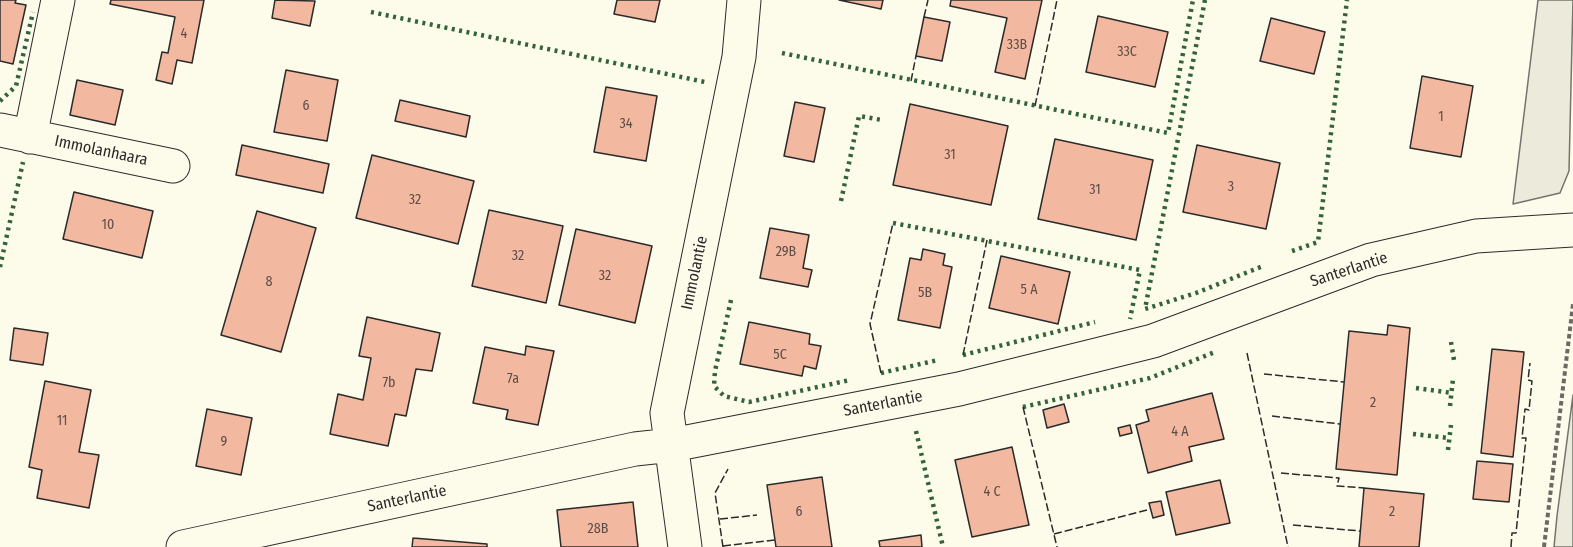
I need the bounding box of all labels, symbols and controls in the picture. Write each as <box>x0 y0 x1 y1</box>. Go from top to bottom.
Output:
house number: 4 <box>181 26 187 42</box>
house number: 33B <box>1007 37 1027 53</box>
house number: 33C <box>1117 44 1137 60</box>
house number: 6 <box>303 98 309 114</box>
house number: 1 <box>1438 109 1444 125</box>
house number: 34 <box>619 116 633 132</box>
street label: Immolanhaara <box>53 132 149 170</box>
house number: 31 <box>944 147 956 163</box>
house number: 3 <box>1228 179 1234 195</box>
house number: 31 <box>1089 182 1101 198</box>
house number: 32 <box>409 192 421 208</box>
house number: 10 <box>102 217 114 233</box>
street label: Immolantie <box>678 234 712 312</box>
house number: 29B <box>776 244 796 260</box>
house number: 32 <box>512 248 524 264</box>
street label: Santerlantie <box>1308 248 1390 292</box>
house number: 32 <box>599 268 611 284</box>
house number: 8 <box>266 274 272 290</box>
house number: 5 A <box>1020 282 1038 298</box>
house number: 5B <box>918 285 932 301</box>
house number: 5C <box>773 347 787 363</box>
house number: 7a <box>507 371 519 387</box>
house number: 7b <box>382 375 396 391</box>
street label: Santerlantie <box>842 387 924 421</box>
house number: 2 <box>1370 395 1376 411</box>
house number: 11 <box>57 413 67 429</box>
house number: 4 A <box>1171 424 1189 440</box>
house number: 9 <box>221 434 227 450</box>
street label: Santerlantie <box>366 481 448 517</box>
house number: 4 C <box>983 484 1001 500</box>
house number: 6 <box>796 504 802 520</box>
house number: 2 <box>1389 504 1395 520</box>
house number: 28B <box>588 521 608 537</box>

